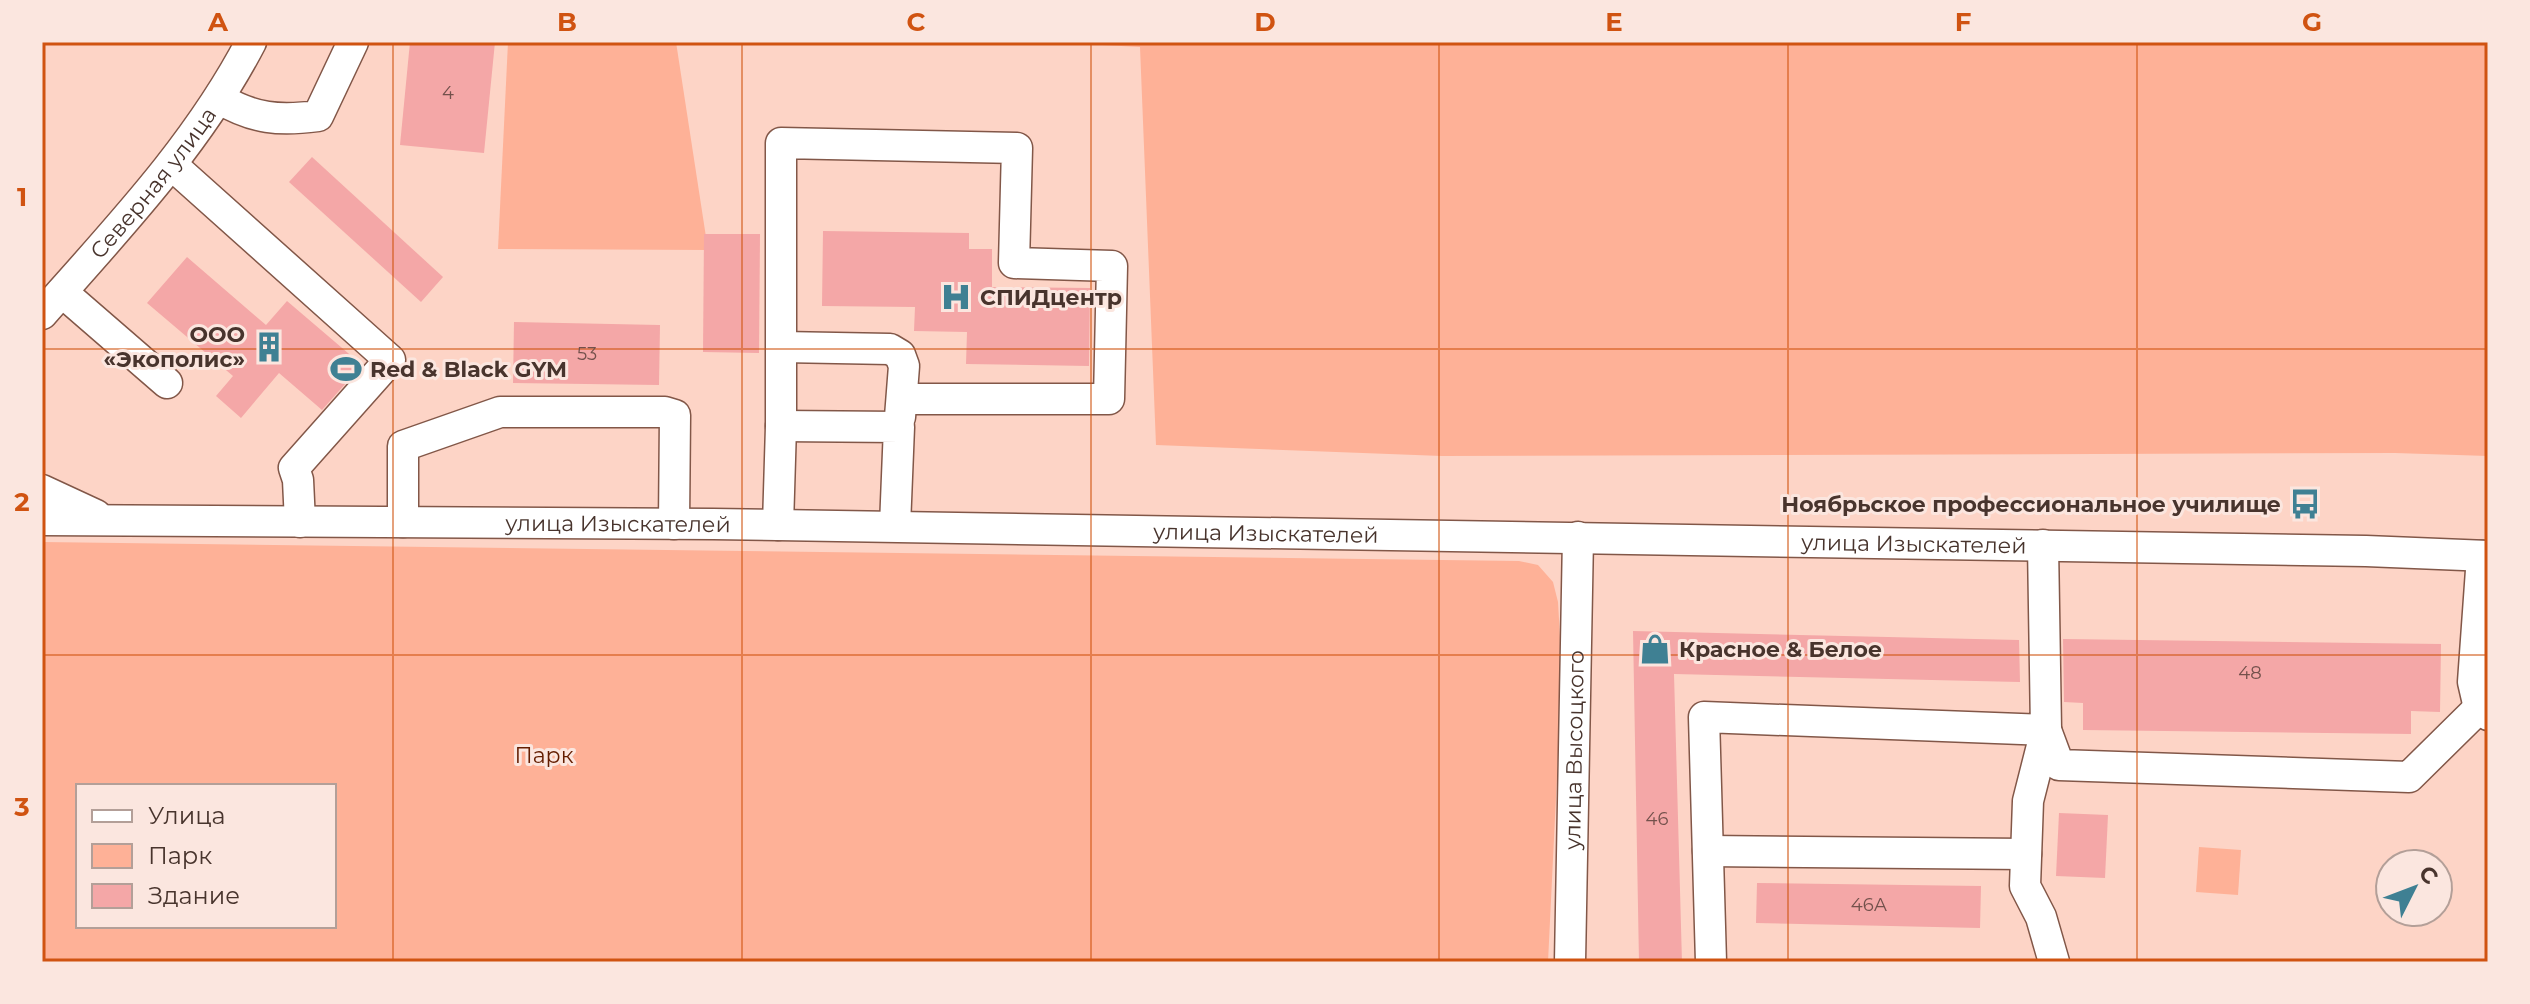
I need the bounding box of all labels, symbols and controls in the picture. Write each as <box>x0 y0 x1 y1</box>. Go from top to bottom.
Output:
text: A <box>207 6 229 38</box>
text: B <box>557 6 577 38</box>
text: C <box>907 6 926 38</box>
text: D <box>1254 6 1276 38</box>
text: E <box>1605 6 1623 38</box>
text: F <box>1955 6 1971 38</box>
text: G <box>2302 6 2322 38</box>
house number: 4 <box>442 82 454 104</box>
street label: Северная улица <box>85 102 222 264</box>
text: 1 <box>17 181 27 213</box>
hospital icon: СПИДцентр <box>939 280 973 314</box>
place label: СПИДцентр <box>980 284 1122 311</box>
place label: ООО «Экополис» <box>104 321 245 373</box>
building icon: ООО «Экополис» <box>252 330 286 364</box>
house number: 53 <box>577 343 597 365</box>
sports icon: Red & Black GYM <box>329 352 363 386</box>
place label: Red & Black GYM <box>370 356 567 383</box>
text: 2 <box>14 486 30 518</box>
bus stop icon: Ноябрьское профессиональное училище <box>2288 487 2322 521</box>
place label: Ноябрьское профессиональное училище <box>1781 491 2281 518</box>
street label: улица Изыскателей <box>504 510 731 538</box>
street label: улица Изыскателей <box>1152 518 1379 549</box>
street label: улица Изыскателей <box>1800 529 2027 559</box>
shop icon: Красное & Белое <box>1638 632 1672 666</box>
place label: Красное & Белое <box>1679 636 1882 663</box>
street label: улица Высоцкого <box>1559 650 1590 851</box>
house number: 48 <box>2238 662 2262 684</box>
park label: Парк <box>515 742 574 769</box>
legend <box>76 784 336 928</box>
text: 3 <box>13 791 30 823</box>
text: Улица <box>148 801 226 830</box>
house number: 46 <box>1646 808 1668 830</box>
text: Парк <box>148 841 212 870</box>
north arrow <box>2374 848 2454 928</box>
text: С <box>2413 860 2444 890</box>
text: Здание <box>148 881 240 910</box>
house number: 46А <box>1851 894 1888 916</box>

